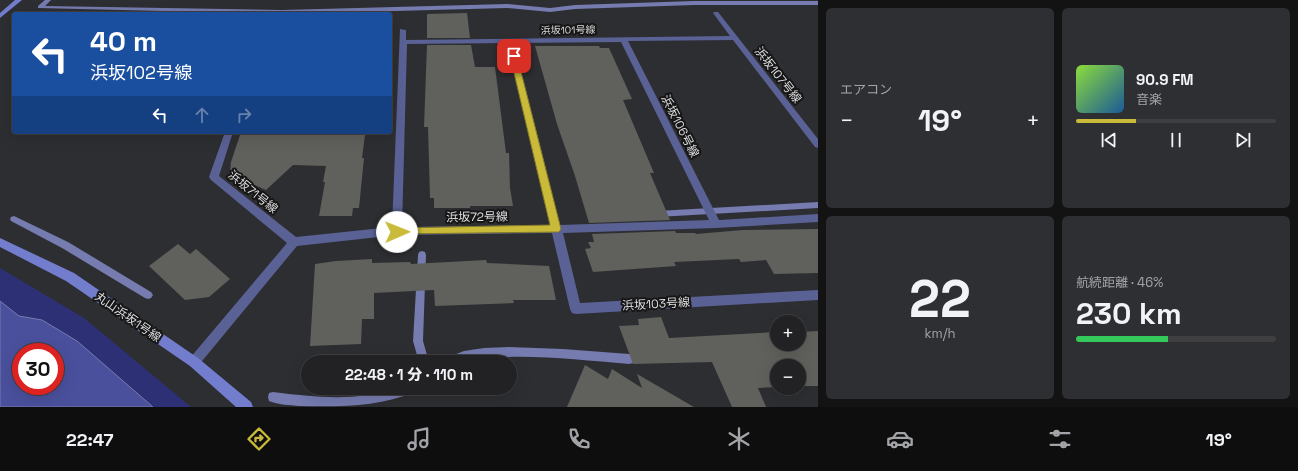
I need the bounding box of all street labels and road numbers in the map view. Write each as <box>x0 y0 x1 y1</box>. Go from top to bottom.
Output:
street label: 浜坂101号線 <box>541 23 595 37</box>
street label: 浜坂107号線 <box>751 44 805 106</box>
street label: 浜坂106号線 <box>657 92 703 160</box>
street label: 浜坂71号線 <box>225 167 281 217</box>
street label: 浜坂72号線 <box>446 208 508 226</box>
street label: 丸山浜坂1号線 <box>92 288 164 346</box>
street label: 浜坂103号線 <box>622 294 690 314</box>

